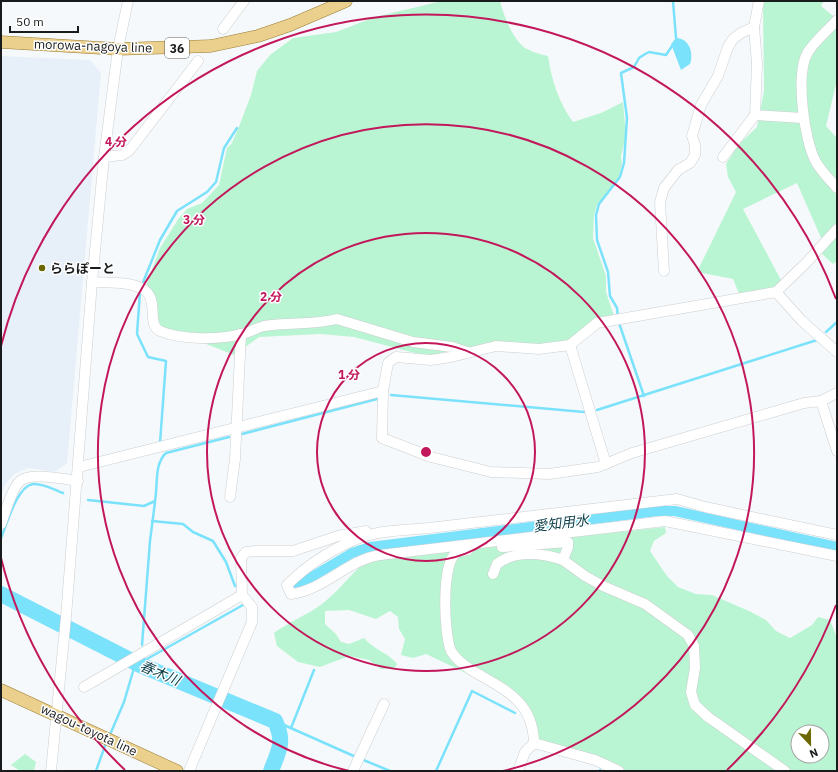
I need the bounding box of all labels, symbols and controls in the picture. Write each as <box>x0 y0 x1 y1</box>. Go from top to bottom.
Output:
scale bar <box>10 8 78 34</box>
text: 50 m <box>16 14 44 29</box>
street label: morowa-nagoya line <box>34 35 152 57</box>
road number: 36 <box>165 38 189 58</box>
text: 4 分 <box>105 134 127 149</box>
text: 3 分 <box>183 212 205 227</box>
place label: ららぽーと <box>50 260 115 277</box>
marker: ららぽーと <box>37 263 47 273</box>
text: 2 分 <box>260 289 282 304</box>
text: 1 分 <box>338 367 360 382</box>
centre of rings <box>419 445 433 459</box>
water label: 愛知用水 <box>532 510 592 535</box>
water label: 春木川 <box>137 657 185 690</box>
street label: wagou-toyota line <box>38 700 140 760</box>
north arrow <box>790 724 830 764</box>
text: N <box>807 745 820 761</box>

